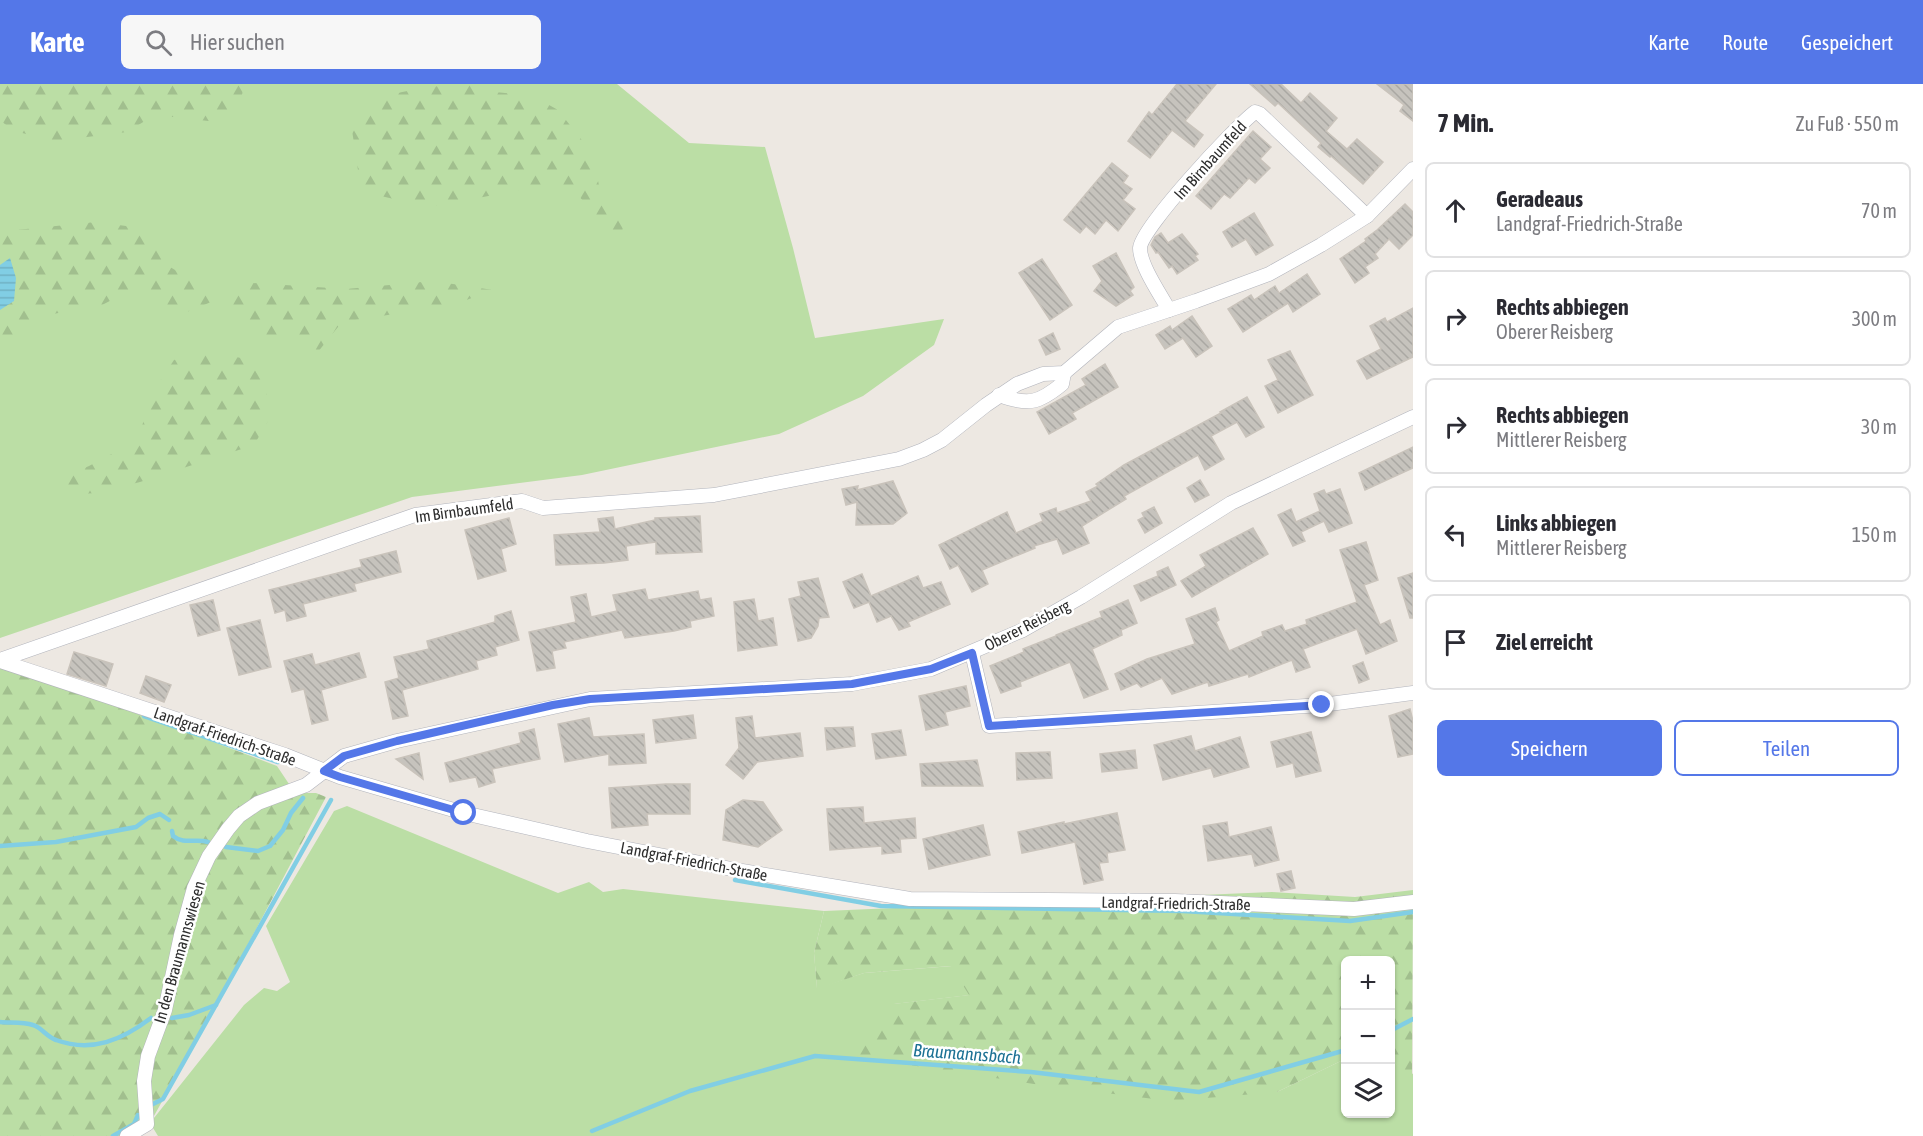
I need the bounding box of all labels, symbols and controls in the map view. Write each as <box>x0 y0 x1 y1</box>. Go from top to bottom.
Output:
search box <box>121 15 541 69</box>
text: Karte <box>30 26 85 58</box>
icon: search <box>142 26 175 59</box>
text: Hier suchen <box>190 29 285 55</box>
text: Karte <box>1648 30 1689 54</box>
text: Route <box>1722 30 1768 54</box>
text: Gespeichert <box>1801 30 1893 54</box>
text: 7 Min. <box>1437 108 1493 138</box>
text: Zu Fuß · 550 m <box>1796 112 1899 135</box>
street label: Im Birnbaumfeld <box>1170 117 1250 203</box>
text: Geradeaus <box>1496 186 1583 212</box>
icon: ahead <box>1439 194 1472 227</box>
text: 70 m <box>1861 199 1897 222</box>
text: Landgraf-Friedrich-Straße <box>1496 212 1683 235</box>
text: Rechts abbiegen <box>1496 294 1629 320</box>
icon: right <box>1439 302 1472 335</box>
text: 300 m <box>1852 307 1897 330</box>
text: Oberer Reisberg <box>1496 320 1613 343</box>
text: Rechts abbiegen <box>1496 402 1629 428</box>
icon: right <box>1439 410 1472 443</box>
text: 30 m <box>1861 415 1897 438</box>
text: Mittlerer Reisberg <box>1496 428 1627 451</box>
street label: Im Birnbaumfeld <box>414 494 514 526</box>
text: Links abbiegen <box>1496 510 1617 536</box>
icon: left <box>1439 518 1472 551</box>
text: 150 m <box>1852 523 1897 546</box>
text: Mittlerer Reisberg <box>1496 536 1627 559</box>
street label: Oberer Reisberg <box>981 596 1073 655</box>
icon: arrive <box>1439 626 1472 659</box>
text: Ziel erreicht <box>1496 629 1593 655</box>
route end <box>1308 691 1334 717</box>
street label: Landgraf-Friedrich-Straße <box>151 703 299 770</box>
button: Speichern <box>1437 720 1662 776</box>
button: Teilen <box>1674 720 1899 776</box>
route start <box>450 799 476 825</box>
street label: Landgraf-Friedrich-Straße <box>619 838 769 885</box>
street label: In den Braumannswiesen <box>150 879 208 1025</box>
street label: Landgraf-Friedrich-Straße <box>1101 893 1251 914</box>
map controls <box>1341 956 1395 1118</box>
button: + <box>1341 956 1395 1010</box>
button: − <box>1341 1010 1395 1064</box>
water label: Braumannsbach <box>913 1039 1022 1068</box>
button: layers <box>1341 1064 1395 1118</box>

